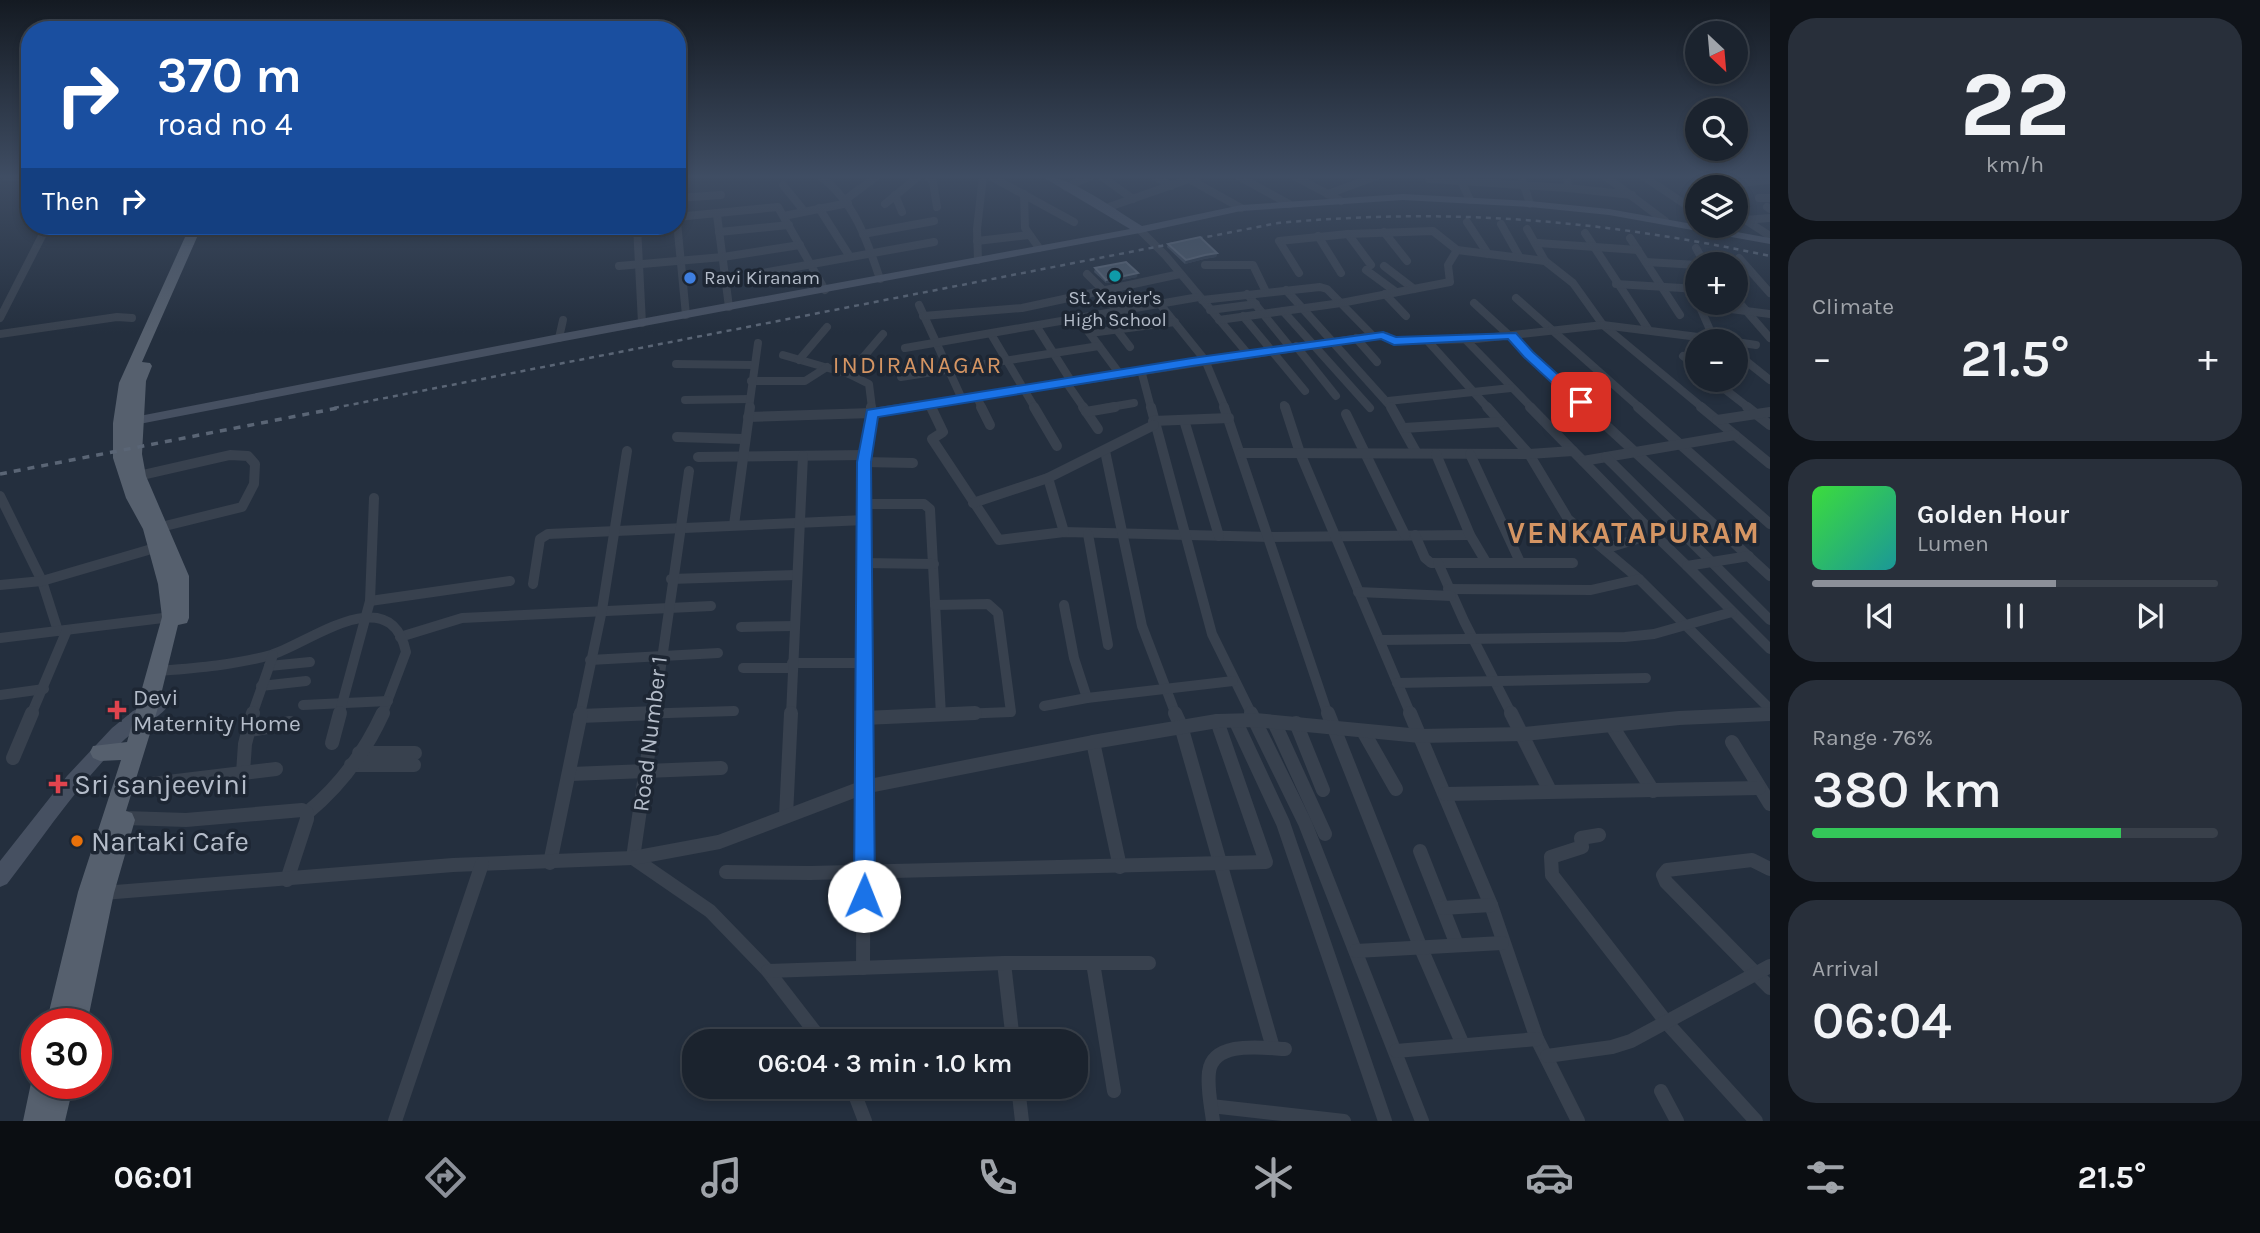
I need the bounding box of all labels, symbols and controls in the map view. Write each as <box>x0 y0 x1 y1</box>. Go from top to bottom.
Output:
north arrow <box>1685 21 1748 84</box>
map controls <box>1685 21 1748 392</box>
text: 370 m <box>157 47 302 104</box>
icon: right <box>42 49 133 140</box>
text: 22 <box>1960 52 2070 158</box>
button: search <box>1685 98 1748 161</box>
text: road no 4 <box>157 106 293 143</box>
text: km/h <box>1986 151 2044 178</box>
button: layers <box>1685 175 1748 238</box>
icon: right <box>114 182 152 220</box>
text: Then <box>42 186 100 217</box>
button: + <box>1685 252 1748 315</box>
place label: Ravi Kiranam <box>704 267 820 289</box>
marker: St. Xavier's High School <box>1107 268 1123 284</box>
marker: Ravi Kiranam <box>682 270 698 286</box>
place label: St. Xavier's High School <box>1063 287 1167 331</box>
text: Climate <box>1812 293 1894 320</box>
text: 21.5° <box>1960 328 2070 389</box>
button: − <box>1685 329 1748 392</box>
text: − <box>1812 336 1832 381</box>
text: + <box>2198 336 2218 381</box>
district label: INDIRANAGAR <box>833 351 1003 379</box>
pin <box>1551 372 1611 432</box>
icon: arrive <box>1562 383 1600 421</box>
text: Golden Hour <box>1917 499 2069 530</box>
district label: VENKATAPURAM <box>1507 515 1761 551</box>
text: Lumen <box>1917 530 1989 557</box>
icon: previous <box>1861 597 1899 635</box>
icon: pause <box>1996 597 2034 635</box>
icon: next <box>2131 597 2169 635</box>
street label: Road Number 1 <box>627 655 673 813</box>
place label: Devi Maternity Home <box>133 684 301 737</box>
marker: Devi Maternity Home <box>107 700 127 720</box>
text: Range · 76% <box>1812 724 1933 751</box>
text: 380 km <box>1812 759 2002 820</box>
place label: Sri sanjeevini <box>74 768 248 801</box>
marker: Sri sanjeevini <box>48 774 68 794</box>
place label: Nartaki Cafe <box>91 825 249 858</box>
marker: Nartaki Cafe <box>69 833 85 849</box>
position arrow <box>827 859 901 933</box>
text: Arrival <box>1812 955 1879 982</box>
text: 06:04 <box>1812 990 1952 1051</box>
speed limit sign: 30 <box>21 1008 112 1099</box>
text: 06:04 · 3 min · 1.0 km <box>758 1048 1012 1079</box>
icon: directions <box>421 1153 470 1202</box>
icon: music <box>697 1153 746 1202</box>
icon: phone <box>973 1153 1022 1202</box>
icon: climate <box>1249 1153 1298 1202</box>
icon: car <box>1525 1153 1574 1202</box>
icon: filters <box>1801 1153 1850 1202</box>
text: 06:01 <box>114 1159 194 1196</box>
text: 21.5° <box>2078 1159 2146 1196</box>

